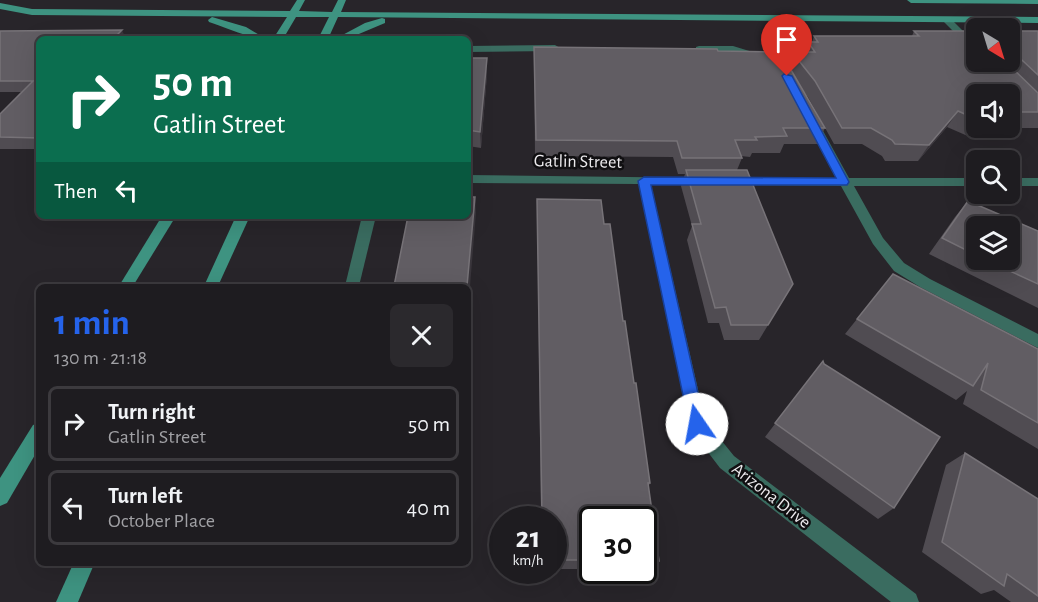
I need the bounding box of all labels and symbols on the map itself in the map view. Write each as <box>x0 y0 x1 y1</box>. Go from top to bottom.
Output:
pin <box>761 14 812 76</box>
north arrow <box>966 18 1020 72</box>
street label: Gatlin Street <box>534 152 622 172</box>
position arrow <box>665 392 729 456</box>
street label: Arizona Drive <box>728 460 814 532</box>
speed limit sign: 30 <box>579 506 657 584</box>

